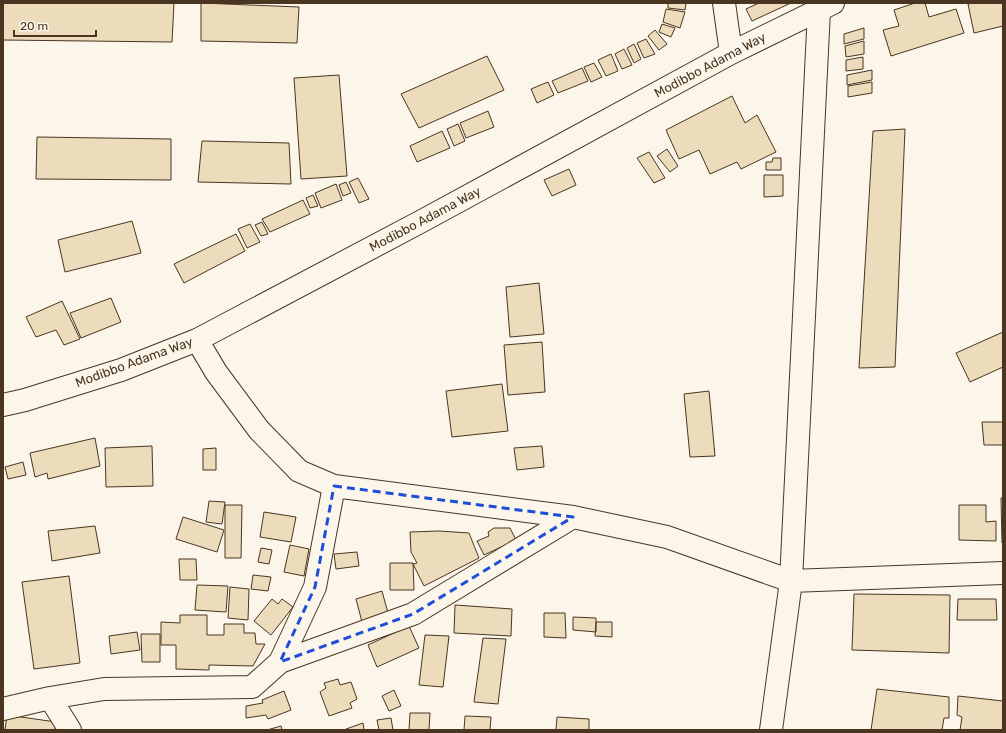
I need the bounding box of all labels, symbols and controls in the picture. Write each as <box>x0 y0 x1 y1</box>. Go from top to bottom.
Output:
scale bar <box>14 12 96 38</box>
text: 20 m <box>20 19 48 33</box>
street label: Modibbo Adama Way <box>652 29 768 101</box>
street label: Modibbo Adama Way <box>367 183 483 255</box>
street label: Modibbo Adama Way <box>73 334 195 390</box>

